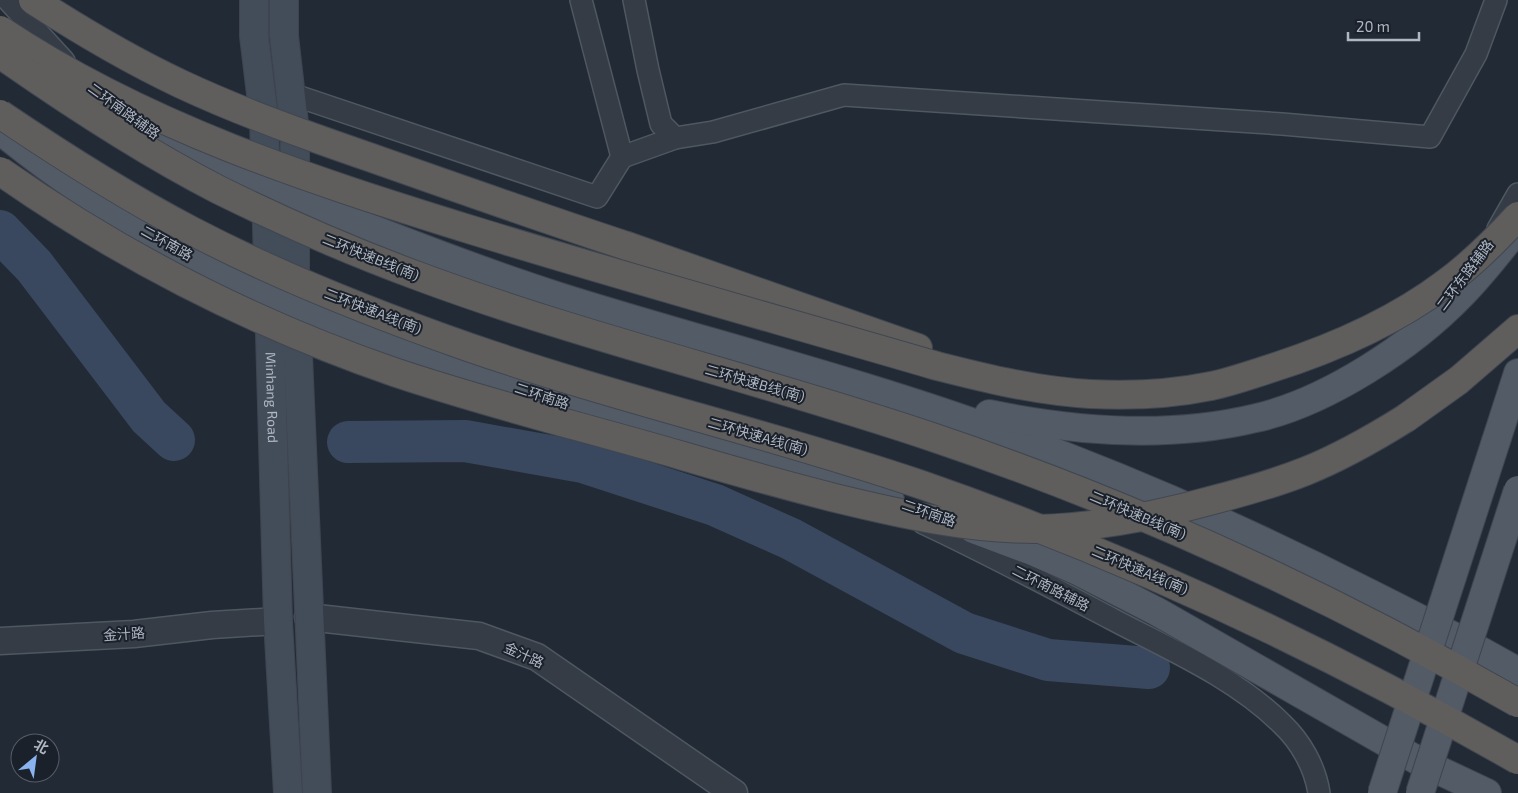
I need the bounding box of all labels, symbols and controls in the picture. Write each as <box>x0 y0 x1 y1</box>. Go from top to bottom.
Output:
scale bar <box>1348 10 1419 42</box>
text: 20 m <box>1356 17 1390 35</box>
street label: 二环南路辅路 <box>85 79 163 142</box>
street label: 二环南路 <box>139 222 196 264</box>
street label: 二环快速B线(南) <box>320 229 422 284</box>
street label: 二环东路辅路 <box>1433 236 1497 313</box>
street label: 二环快速A线(南) <box>322 284 424 337</box>
street label: Minhang Road <box>262 352 282 443</box>
street label: 二环快速B线(南) <box>703 360 807 405</box>
street label: 二环南路 <box>513 379 571 412</box>
street label: 二环快速A线(南) <box>706 413 810 458</box>
street label: 二环快速B线(南) <box>1088 487 1189 542</box>
street label: 二环南路 <box>900 495 958 530</box>
street label: 二环快速A线(南) <box>1090 542 1191 597</box>
street label: 二环南路辅路 <box>1010 561 1093 614</box>
street label: 金汁路 <box>102 624 146 643</box>
street label: 金汁路 <box>502 638 547 671</box>
north arrow <box>10 733 60 783</box>
text: 北 <box>31 735 52 757</box>

